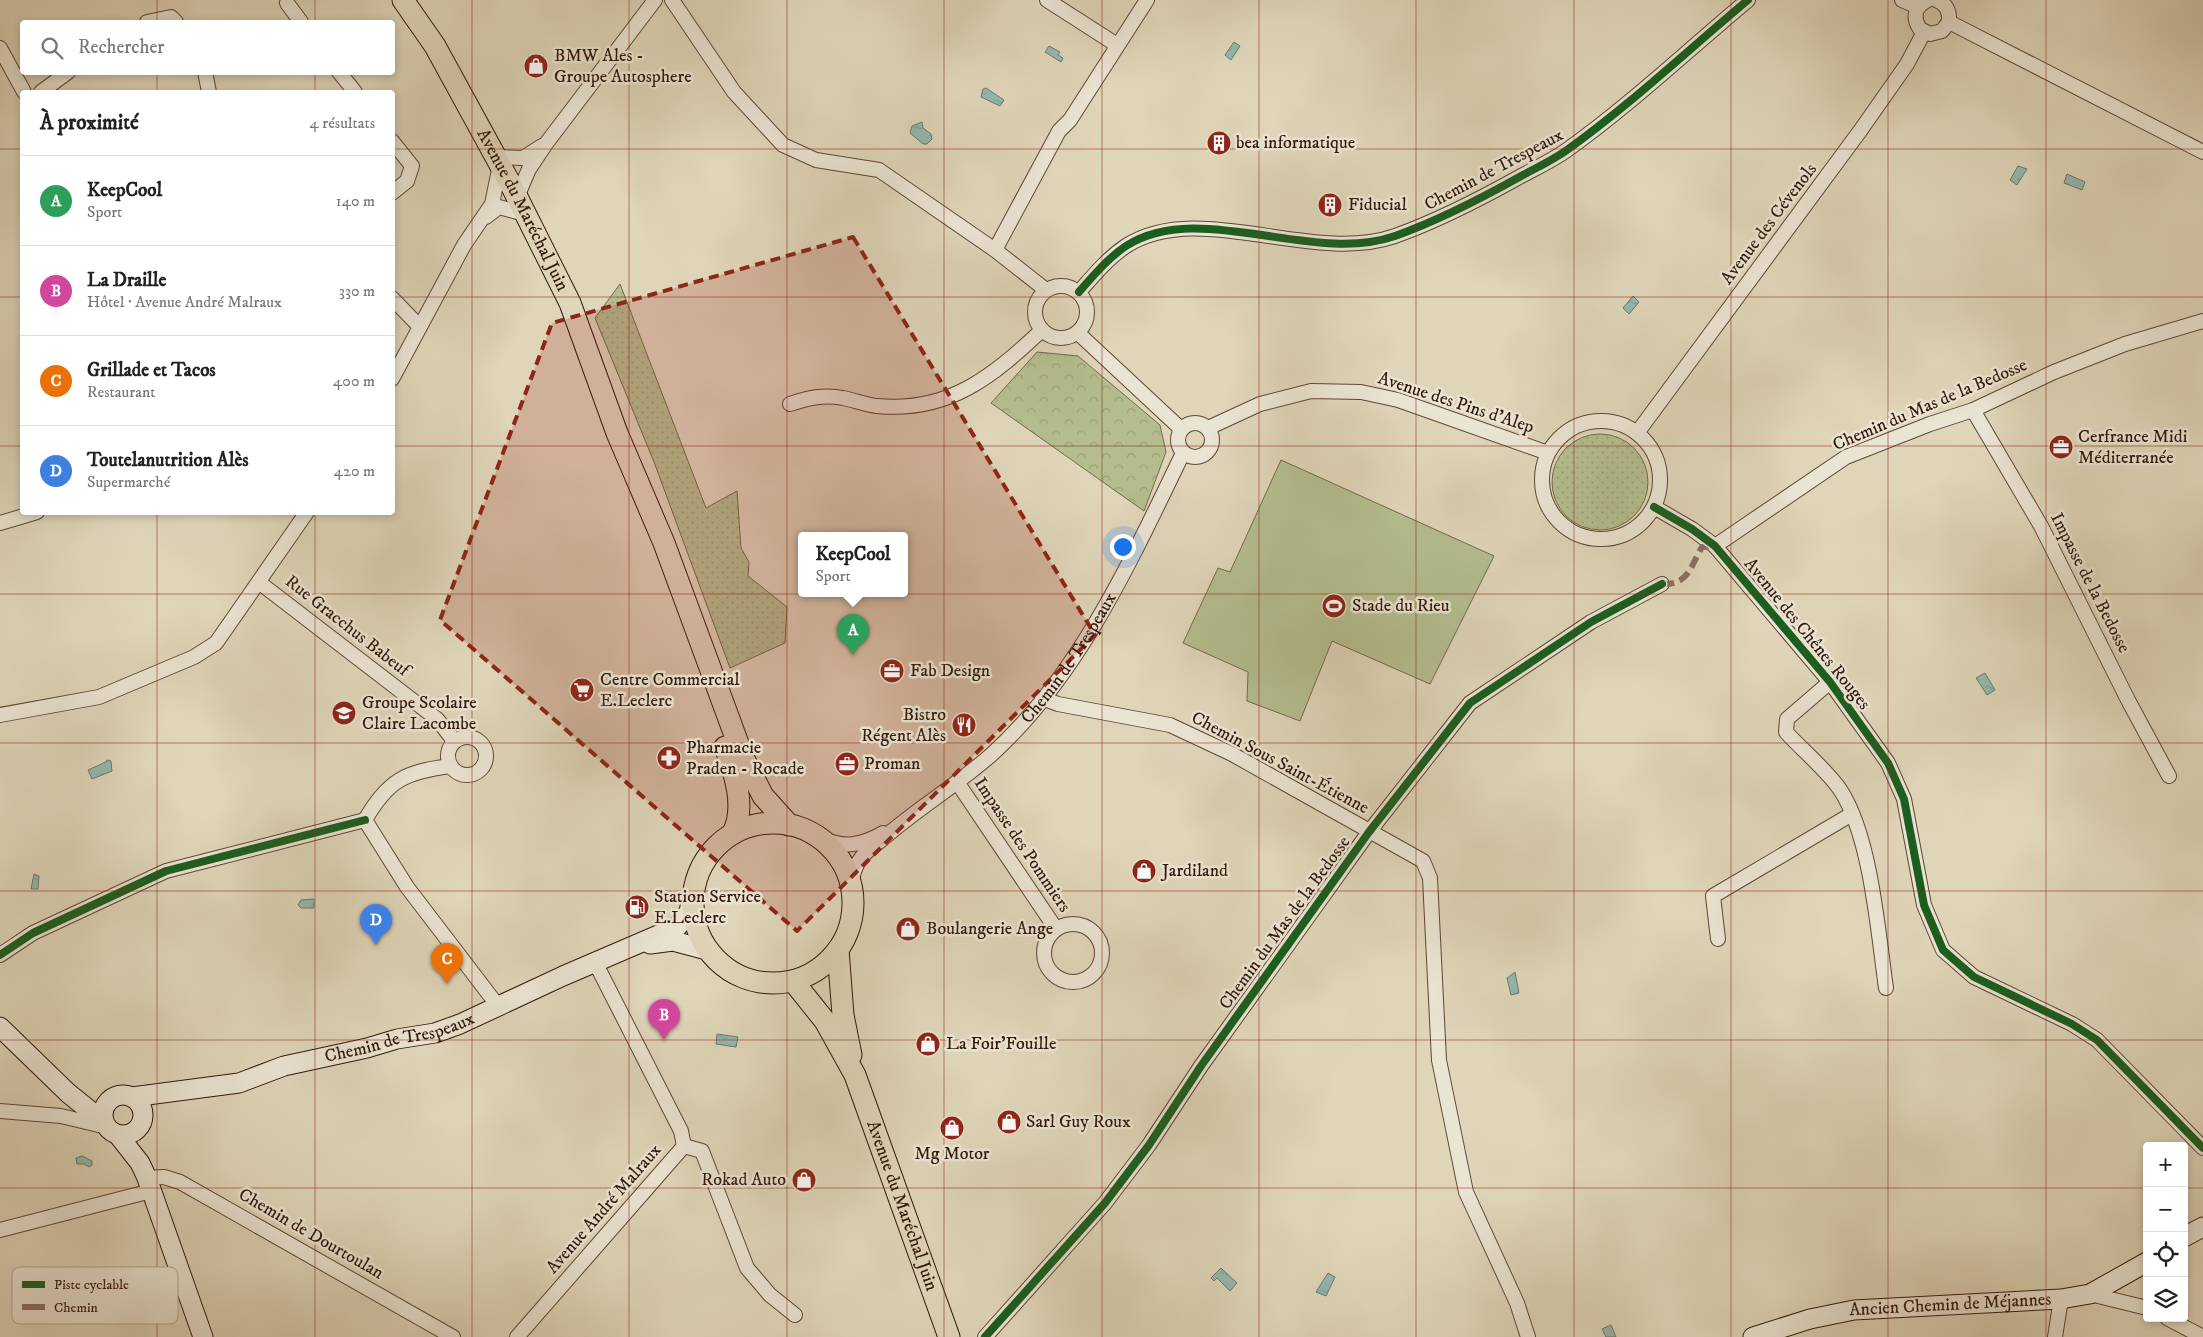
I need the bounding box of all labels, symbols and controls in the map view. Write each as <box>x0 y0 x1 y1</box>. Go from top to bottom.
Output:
search box <box>20 20 395 75</box>
icon: search <box>38 34 66 62</box>
text: Rechercher <box>78 36 164 59</box>
place label: BMW Ales - Groupe Autosphere <box>554 45 692 88</box>
shop icon: BMW Ales - Groupe Autosphere <box>523 53 549 79</box>
text: À proximité <box>40 110 139 136</box>
text: 4 résultats <box>310 113 375 133</box>
street label: Chemin de Trespeaux <box>1421 124 1567 216</box>
street label: Avenue du Maréchal Juin <box>472 125 574 295</box>
building icon: bea informatique <box>1206 130 1232 156</box>
place label: bea informatique <box>1236 132 1355 154</box>
street label: Avenue des Cévenols <box>1716 159 1822 289</box>
text: KeepCool <box>87 179 162 202</box>
text: A <box>51 191 61 211</box>
text: 140 m <box>336 191 375 211</box>
building icon: Fiducial <box>1317 192 1343 218</box>
place label: Fiducial <box>1348 194 1407 216</box>
text: Sport <box>87 202 122 222</box>
text: La Draille <box>87 269 166 292</box>
text: B <box>51 281 61 301</box>
text: 330 m <box>339 281 375 301</box>
text: Hôtel · Avenue André Malraux <box>87 292 282 312</box>
street label: Chemin du Mas de la Bedosse <box>1830 354 2030 456</box>
text: Grillade et Tacos <box>87 359 216 382</box>
street label: Avenue des Pins d'Alep <box>1375 367 1537 439</box>
text: C <box>51 371 61 391</box>
text: 400 m <box>333 371 375 391</box>
text: Restaurant <box>87 382 155 402</box>
place label: Cerfrance Midi Méditerranée <box>2078 426 2187 469</box>
office icon: Cerfrance Midi Méditerranée <box>2048 434 2074 460</box>
text: Toutelanutrition Alès <box>87 449 249 472</box>
text: D <box>50 461 62 481</box>
text: 420 m <box>334 461 375 481</box>
text: Supermarché <box>87 472 170 492</box>
street label: Impasse de la Bedosse <box>2045 509 2135 657</box>
popup <box>798 532 908 597</box>
your location <box>1110 534 1136 560</box>
text: KeepCool <box>815 543 891 566</box>
street label: Avenue des Chênes Rouges <box>1739 554 1875 714</box>
text: Sport <box>815 566 851 586</box>
street label: Rue Gracchus Babeuf <box>280 571 416 683</box>
street label: Chemin de Trespeaux <box>1016 589 1122 728</box>
sports icon: Stade du Rieu <box>1321 593 1347 619</box>
place label: Stade du Rieu <box>1352 595 1450 617</box>
pin: A <box>837 614 869 655</box>
office icon: Fab Design <box>879 658 905 684</box>
place label: Fab Design <box>910 660 991 682</box>
place label: Centre Commercial E.Leclerc <box>600 669 740 712</box>
supermarket icon: Centre Commercial E.Leclerc <box>569 677 595 703</box>
place label: Groupe Scolaire Claire Lacombe <box>362 692 477 735</box>
school or university icon: Groupe Scolaire Claire Lacombe <box>331 700 357 726</box>
place label: Bistro Régent Alès <box>861 704 946 747</box>
street label: Chemin Sous Saint-Étienne <box>1187 707 1373 819</box>
restaurant icon: Bistro Régent Alès <box>951 712 977 738</box>
place label: Pharmacie Praden - Rocade <box>686 737 804 780</box>
pharmacy icon: Pharmacie Praden - Rocade <box>656 745 682 771</box>
office icon: Proman <box>834 751 860 777</box>
place label: Proman <box>864 753 921 775</box>
street label: Impasse des Pommiers <box>969 773 1075 917</box>
street label: Chemin du Mas de la Bedosse <box>1215 832 1355 1014</box>
shop icon: Jardiland <box>1131 858 1157 884</box>
place label: Jardiland <box>1160 860 1228 882</box>
place label: Station Service E.Leclerc <box>654 886 761 929</box>
fuel station icon: Station Service E.Leclerc <box>624 894 650 920</box>
pin: D <box>360 904 392 945</box>
shop icon: Boulangerie Ange <box>895 916 921 942</box>
place label: Boulangerie Ange <box>926 918 1053 940</box>
pin: C <box>431 943 463 984</box>
pin: B <box>648 999 680 1040</box>
street label: Chemin de Trespeaux <box>323 1008 478 1068</box>
shop icon: La Foir'Fouille <box>915 1031 941 1057</box>
place label: La Foir'Fouille <box>946 1033 1056 1055</box>
shop icon: Sarl Guy Roux <box>996 1109 1022 1135</box>
place label: Sarl Guy Roux <box>1026 1111 1131 1133</box>
shop icon: Mg Motor <box>939 1115 965 1141</box>
street label: Avenue du Maréchal Juin <box>861 1118 943 1295</box>
street label: Avenue André Malraux <box>542 1139 667 1278</box>
map controls <box>2143 1142 2188 1322</box>
button: + <box>2143 1142 2188 1187</box>
place label: Mg Motor <box>914 1143 990 1165</box>
shop icon: Rokad Auto <box>791 1167 817 1193</box>
place label: Rokad Auto <box>701 1169 786 1191</box>
street label: Chemin de Dourtoulan <box>235 1184 388 1285</box>
button: − <box>2143 1187 2188 1232</box>
button: locate <box>2143 1232 2188 1277</box>
legend <box>12 1267 178 1324</box>
text: Piste cyclable <box>54 1276 129 1294</box>
button: layers <box>2143 1277 2188 1322</box>
street label: Ancien Chemin de Méjannes <box>1849 1289 2052 1321</box>
text: Chemin <box>54 1299 99 1317</box>

